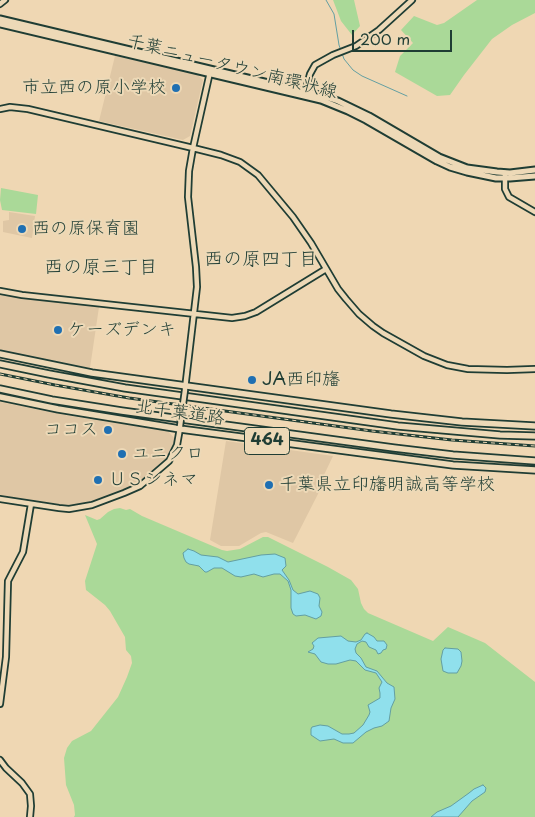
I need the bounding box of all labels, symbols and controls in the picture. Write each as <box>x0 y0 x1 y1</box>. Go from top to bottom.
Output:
scale bar <box>355 20 455 52</box>
text: 200 m <box>360 27 410 50</box>
street label: 千葉ニュータウン南環状線 <box>125 30 339 104</box>
place label: 市立西の原小学校 <box>22 77 166 99</box>
marker: 市立西の原小学校 <box>170 82 182 94</box>
place label: 西の原保育園 <box>32 218 140 240</box>
marker: 西の原保育園 <box>16 223 28 235</box>
district label: 西の原四丁目 <box>204 249 318 271</box>
district label: 西の原三丁目 <box>44 257 158 279</box>
place label: ケーズデンキ <box>68 319 176 341</box>
marker: ケーズデンキ <box>52 324 64 336</box>
place label: JA西印旛 <box>262 369 340 391</box>
marker: JA西印旛 <box>246 374 258 386</box>
street label: 北千葉道路 <box>134 396 226 430</box>
place label: ココス <box>44 419 98 441</box>
marker: ココス <box>102 424 114 436</box>
road number: 464 <box>244 428 290 454</box>
place label: ユニクロ <box>132 443 204 465</box>
marker: ユニクロ <box>116 448 128 460</box>
place label: ＵＳシネマ <box>108 469 198 491</box>
marker: ＵＳシネマ <box>92 474 104 486</box>
place label: 千葉県立印旛明誠高等学校 <box>279 474 495 496</box>
marker: 千葉県立印旛明誠高等学校 <box>263 479 275 491</box>

